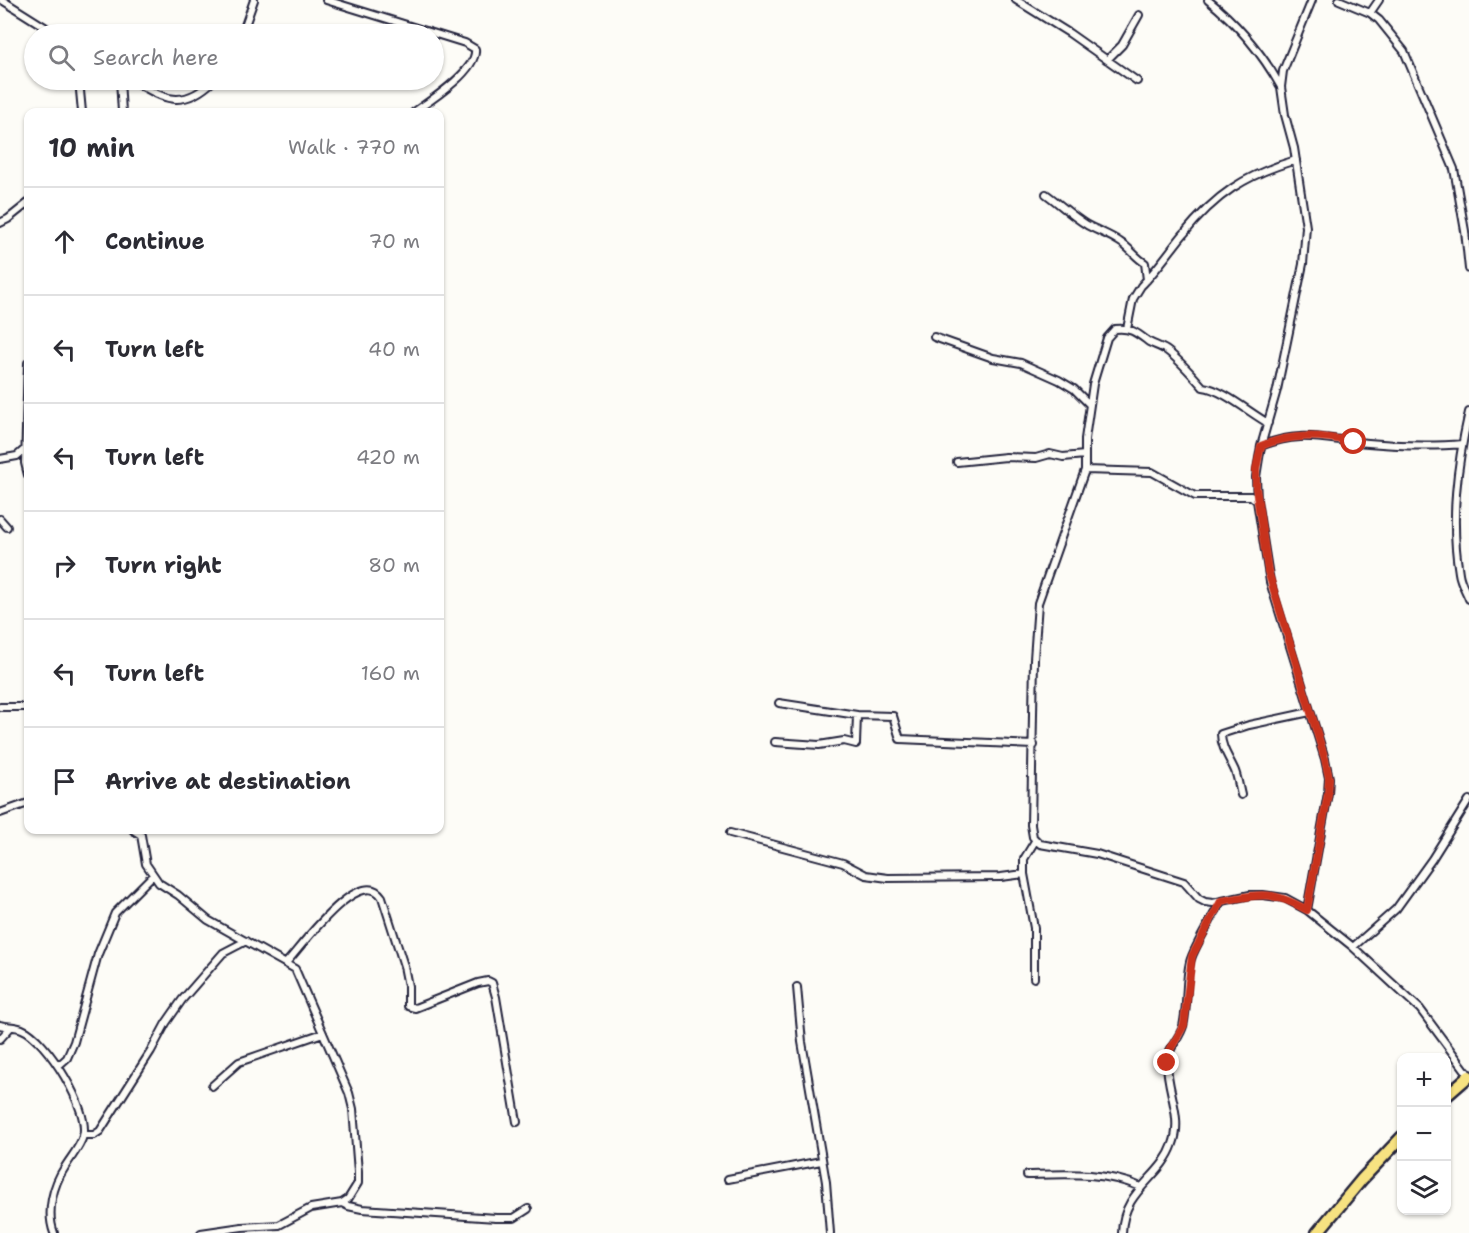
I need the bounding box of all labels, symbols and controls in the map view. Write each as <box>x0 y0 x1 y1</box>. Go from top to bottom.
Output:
search box <box>24 24 444 90</box>
icon: search <box>45 41 78 74</box>
text: Search here <box>93 43 219 72</box>
text: 10 min <box>48 130 135 165</box>
text: Walk · 770 m <box>288 134 420 160</box>
icon: ahead <box>48 225 81 258</box>
text: Continue <box>105 227 205 256</box>
text: 70 m <box>368 228 420 254</box>
icon: left <box>48 333 81 366</box>
text: Turn left <box>105 335 204 364</box>
text: 40 m <box>368 336 420 362</box>
route start <box>1340 428 1366 454</box>
icon: left <box>48 441 81 474</box>
text: Turn left <box>105 443 204 472</box>
text: 420 m <box>356 444 420 470</box>
icon: right <box>48 549 81 582</box>
text: Turn right <box>105 551 222 580</box>
text: 80 m <box>368 552 420 578</box>
icon: left <box>48 657 81 690</box>
text: Turn left <box>105 659 204 688</box>
text: 160 m <box>361 660 420 686</box>
icon: arrive <box>48 765 81 798</box>
text: Arrive at destination <box>105 767 351 796</box>
route end <box>1153 1049 1179 1075</box>
map controls <box>1397 1053 1451 1215</box>
button: + <box>1397 1053 1451 1107</box>
button: − <box>1397 1107 1451 1161</box>
button: layers <box>1397 1161 1451 1215</box>

